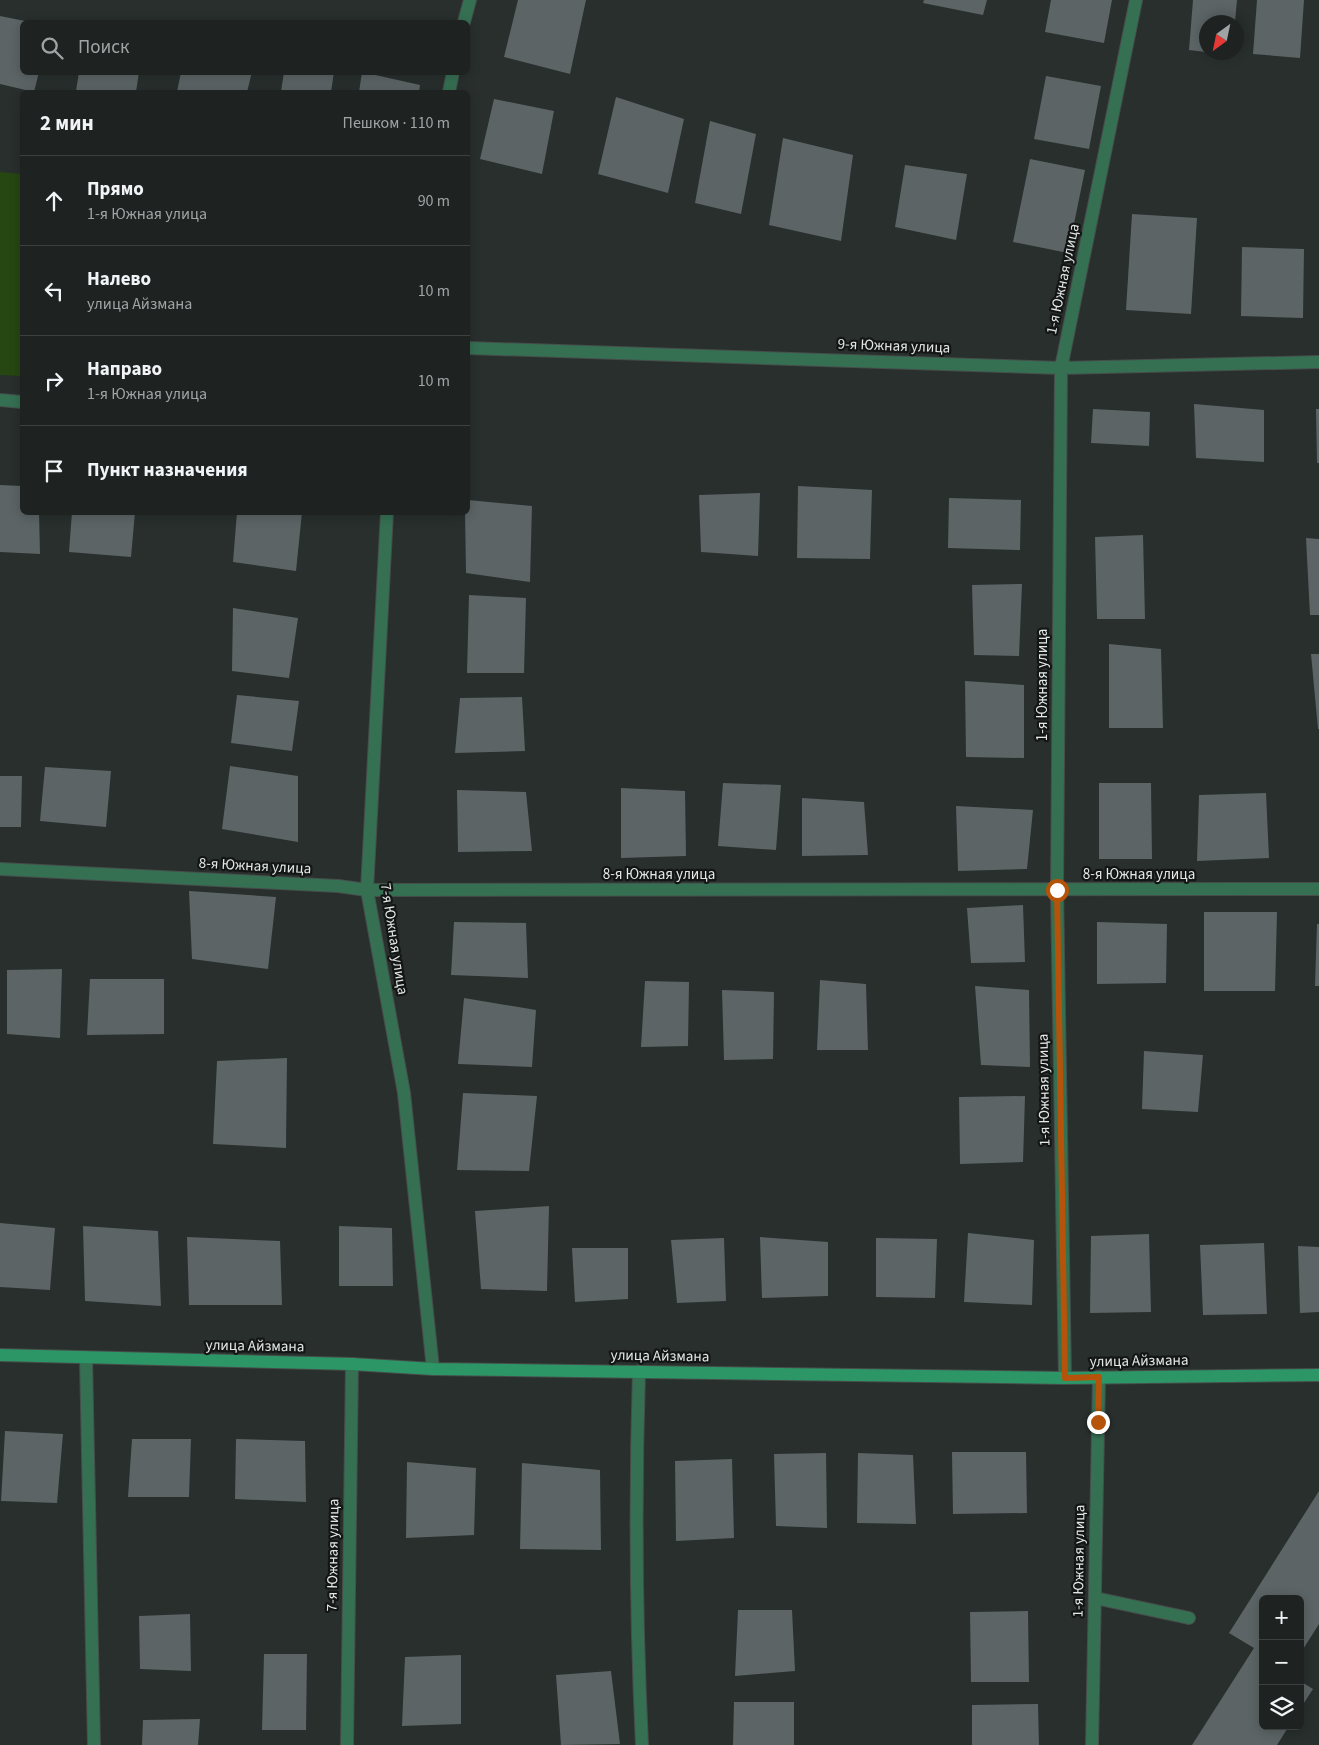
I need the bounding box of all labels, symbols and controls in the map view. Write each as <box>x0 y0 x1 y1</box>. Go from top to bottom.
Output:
north arrow <box>1199 15 1244 60</box>
search box <box>20 20 470 75</box>
icon: search <box>38 34 66 62</box>
text: Поиск <box>78 34 129 61</box>
text: 2 мин <box>40 108 94 138</box>
text: Пешком · 110 m <box>343 112 450 134</box>
text: Прямо <box>87 176 144 203</box>
icon: ahead <box>40 187 68 215</box>
text: 90 m <box>418 190 450 212</box>
text: 1-я Южная улица <box>87 203 207 225</box>
street label: 1-я Южная улица <box>1041 222 1085 336</box>
text: Налево <box>87 266 151 293</box>
icon: left <box>40 277 68 305</box>
text: 10 m <box>418 280 450 302</box>
text: улица Айзмана <box>87 293 192 315</box>
street label: 9-я Южная улица <box>837 334 951 358</box>
text: Направо <box>87 356 162 383</box>
icon: right <box>40 367 68 395</box>
text: 10 m <box>418 370 450 392</box>
text: 1-я Южная улица <box>87 383 207 405</box>
icon: arrive <box>40 457 68 485</box>
text: Пункт назначения <box>87 457 248 484</box>
street label: 1-я Южная улица <box>1032 629 1053 741</box>
street label: 8-я Южная улица <box>198 853 312 879</box>
street label: 8-я Южная улица <box>603 864 715 885</box>
street label: 8-я Южная улица <box>1083 864 1195 885</box>
route start <box>1046 879 1069 902</box>
street label: 7-я Южная улица <box>375 882 413 996</box>
street label: 1-я Южная улица <box>1033 1034 1055 1146</box>
street label: улица Айзмана <box>205 1335 305 1357</box>
street label: улица Айзмана <box>610 1345 710 1367</box>
street label: улица Айзмана <box>1089 1350 1189 1372</box>
route end <box>1087 1411 1110 1434</box>
street label: 7-я Южная улица <box>322 1499 344 1611</box>
street label: 1-я Южная улица <box>1068 1505 1090 1617</box>
map controls <box>1259 1595 1304 1730</box>
button: + <box>1259 1595 1304 1640</box>
button: − <box>1259 1640 1304 1685</box>
button: layers <box>1259 1685 1304 1730</box>

